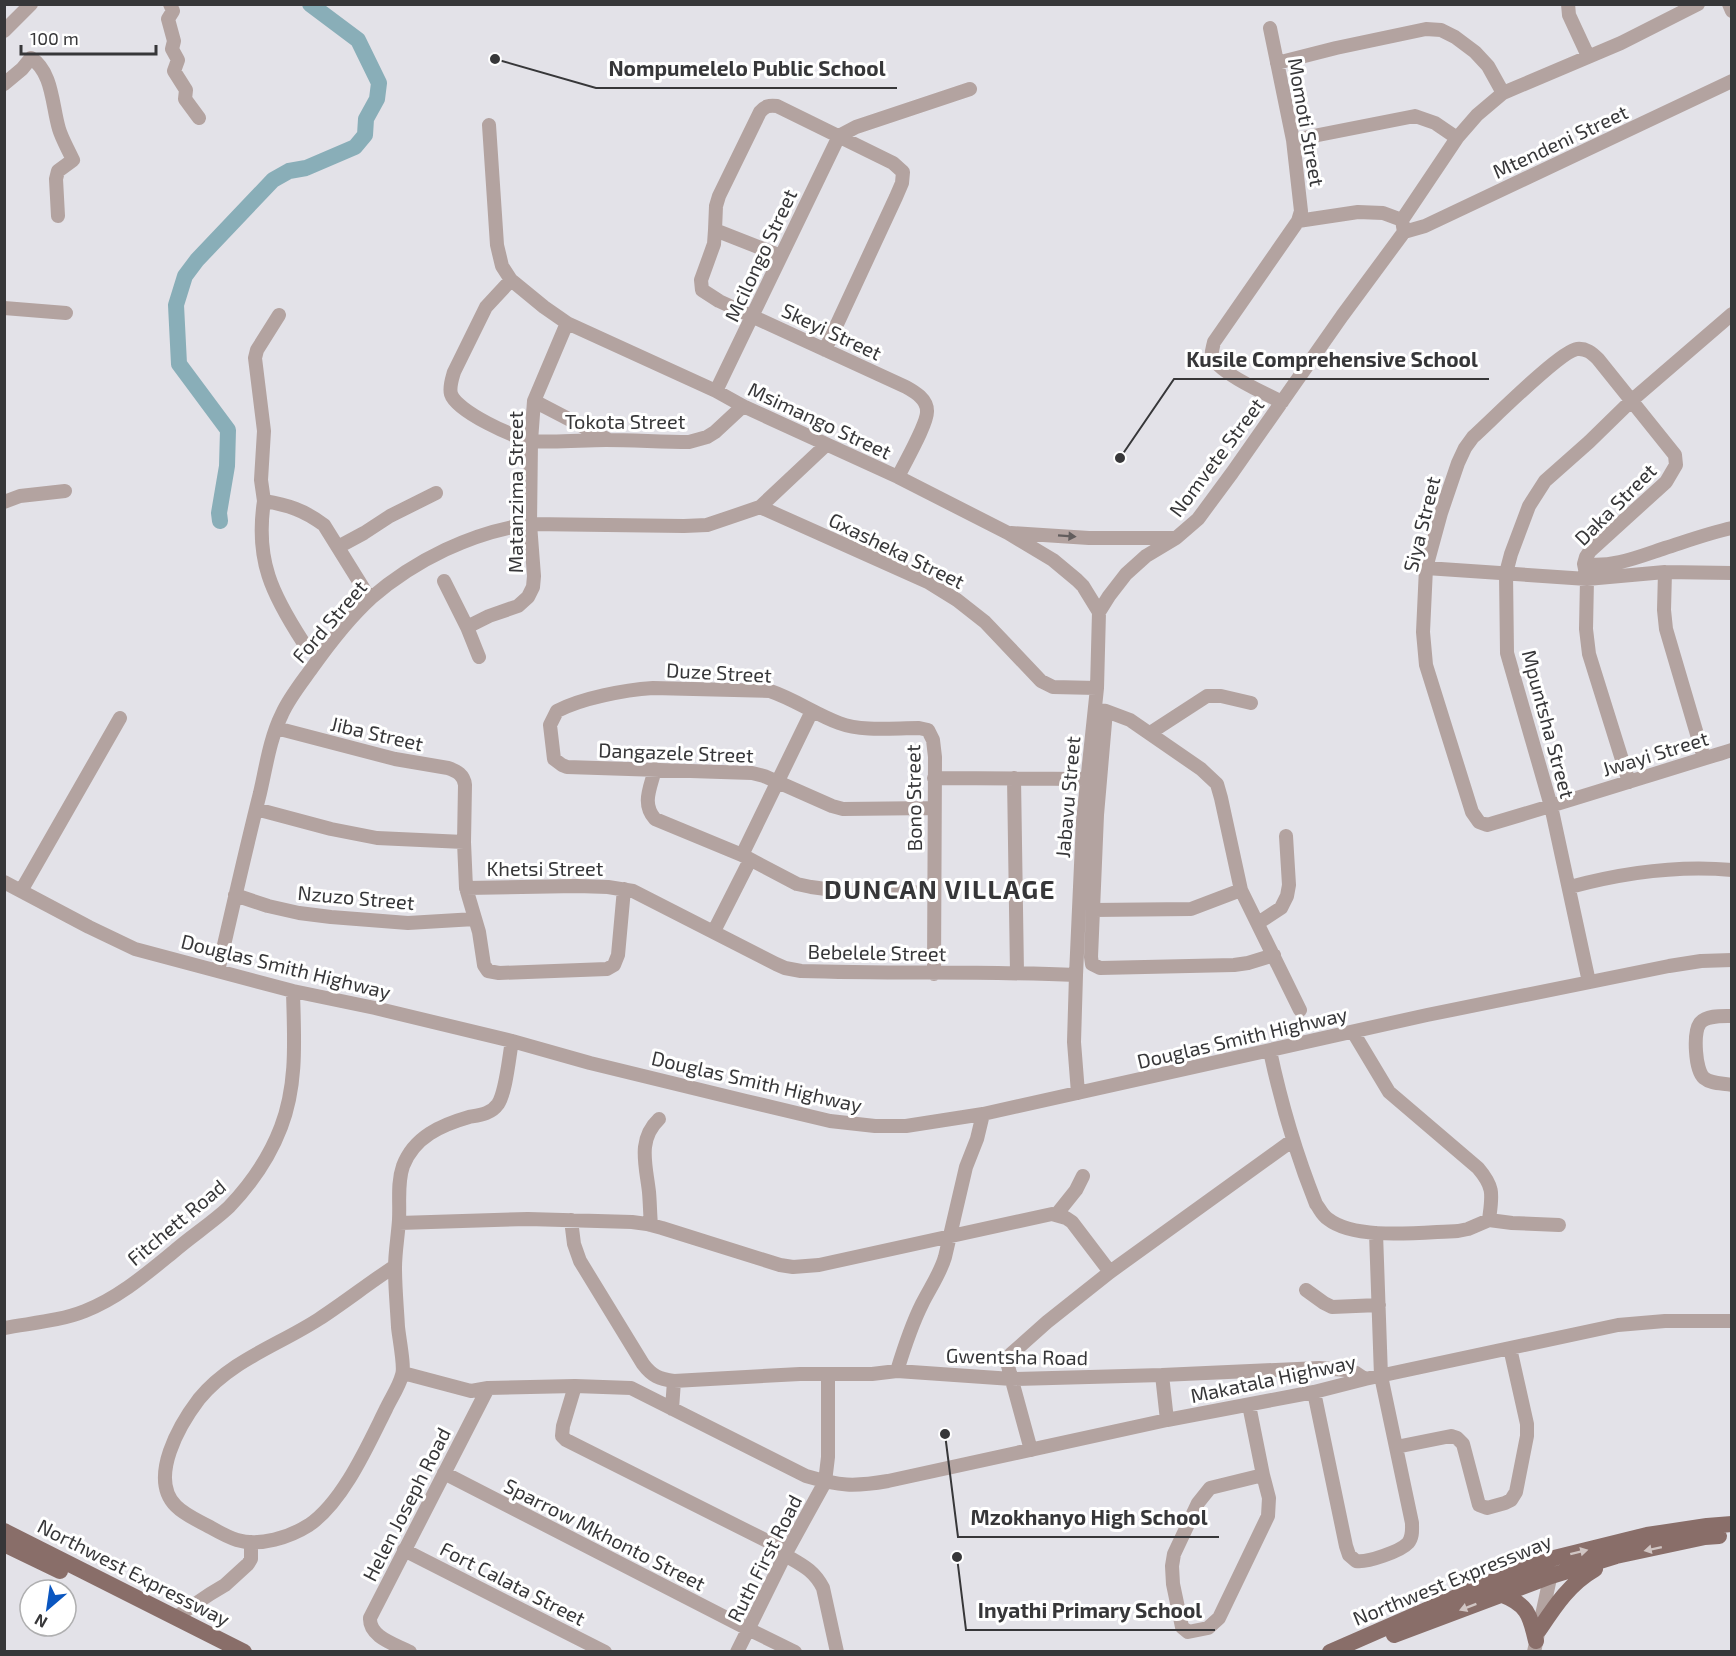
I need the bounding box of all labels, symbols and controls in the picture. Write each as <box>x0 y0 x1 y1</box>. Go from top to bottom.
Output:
scale bar <box>21 18 156 56</box>
text: 100 m <box>30 27 79 49</box>
callout: Nompumelelo Public School <box>596 49 897 88</box>
text: Nompumelelo Public School <box>608 55 886 80</box>
street label: Momoti Street <box>1284 56 1330 189</box>
street label: Mtendeni Street <box>1489 99 1632 183</box>
street label: Mcilongo Street <box>719 184 801 325</box>
street label: Skeyi Street <box>778 297 886 365</box>
callout: Kusile Comprehensive School <box>1174 340 1489 379</box>
text: Kusile Comprehensive School <box>1186 346 1478 371</box>
street label: Msimango Street <box>745 376 896 464</box>
street label: Nomvete Street <box>1164 393 1269 521</box>
street label: Tokota Street <box>565 409 686 433</box>
street label: Matanzima Street <box>503 410 527 573</box>
street label: Daka Street <box>1569 458 1661 550</box>
street label: Siya Street <box>1398 473 1445 574</box>
street label: Gxasheka Street <box>825 507 969 593</box>
one-way arrow <box>1057 531 1076 541</box>
street label: Ford Street <box>287 575 371 667</box>
street label: Mpuntsha Street <box>1518 647 1580 801</box>
street label: Duze Street <box>666 657 773 687</box>
street label: Jiba Street <box>328 711 426 755</box>
street label: Jwayi Street <box>1599 725 1711 781</box>
street label: Jabavu Street <box>1050 735 1084 859</box>
street label: Dangazele Street <box>598 737 755 767</box>
street label: Bono Street <box>900 744 926 852</box>
street label: Khetsi Street <box>487 856 604 880</box>
district label: DUNCAN VILLAGE <box>824 873 1056 904</box>
street label: Nzuzo Street <box>297 880 416 914</box>
street label: Douglas Smith Highway <box>179 928 394 1004</box>
street label: Bebelele Street <box>807 939 947 965</box>
street label: Douglas Smith Highway <box>1134 1001 1350 1073</box>
street label: Douglas Smith Highway <box>649 1045 865 1117</box>
street label: Fitchett Road <box>122 1174 230 1270</box>
street label: Gwentsha Road <box>946 1343 1088 1369</box>
street label: Makatala Highway <box>1188 1349 1358 1407</box>
street label: Helen Joseph Road <box>357 1423 455 1585</box>
street label: Sparrow Mkhonto Street <box>500 1473 710 1595</box>
street label: Ruth First Road <box>722 1490 806 1626</box>
callout: Mzokhanyo High School <box>958 1498 1219 1537</box>
text: Mzokhanyo High School <box>970 1504 1208 1530</box>
street label: Northwest Expressway <box>34 1513 234 1631</box>
street label: Northwest Expressway <box>1349 1528 1555 1630</box>
street label: Fort Calata Street <box>436 1536 590 1630</box>
one-way arrow <box>1644 1544 1663 1554</box>
one-way arrow <box>1570 1546 1589 1556</box>
north arrow <box>18 1578 78 1638</box>
callout: Inyathi Primary School <box>966 1591 1215 1630</box>
text: Inyathi Primary School <box>978 1597 1202 1623</box>
one-way arrow <box>1458 1602 1476 1612</box>

